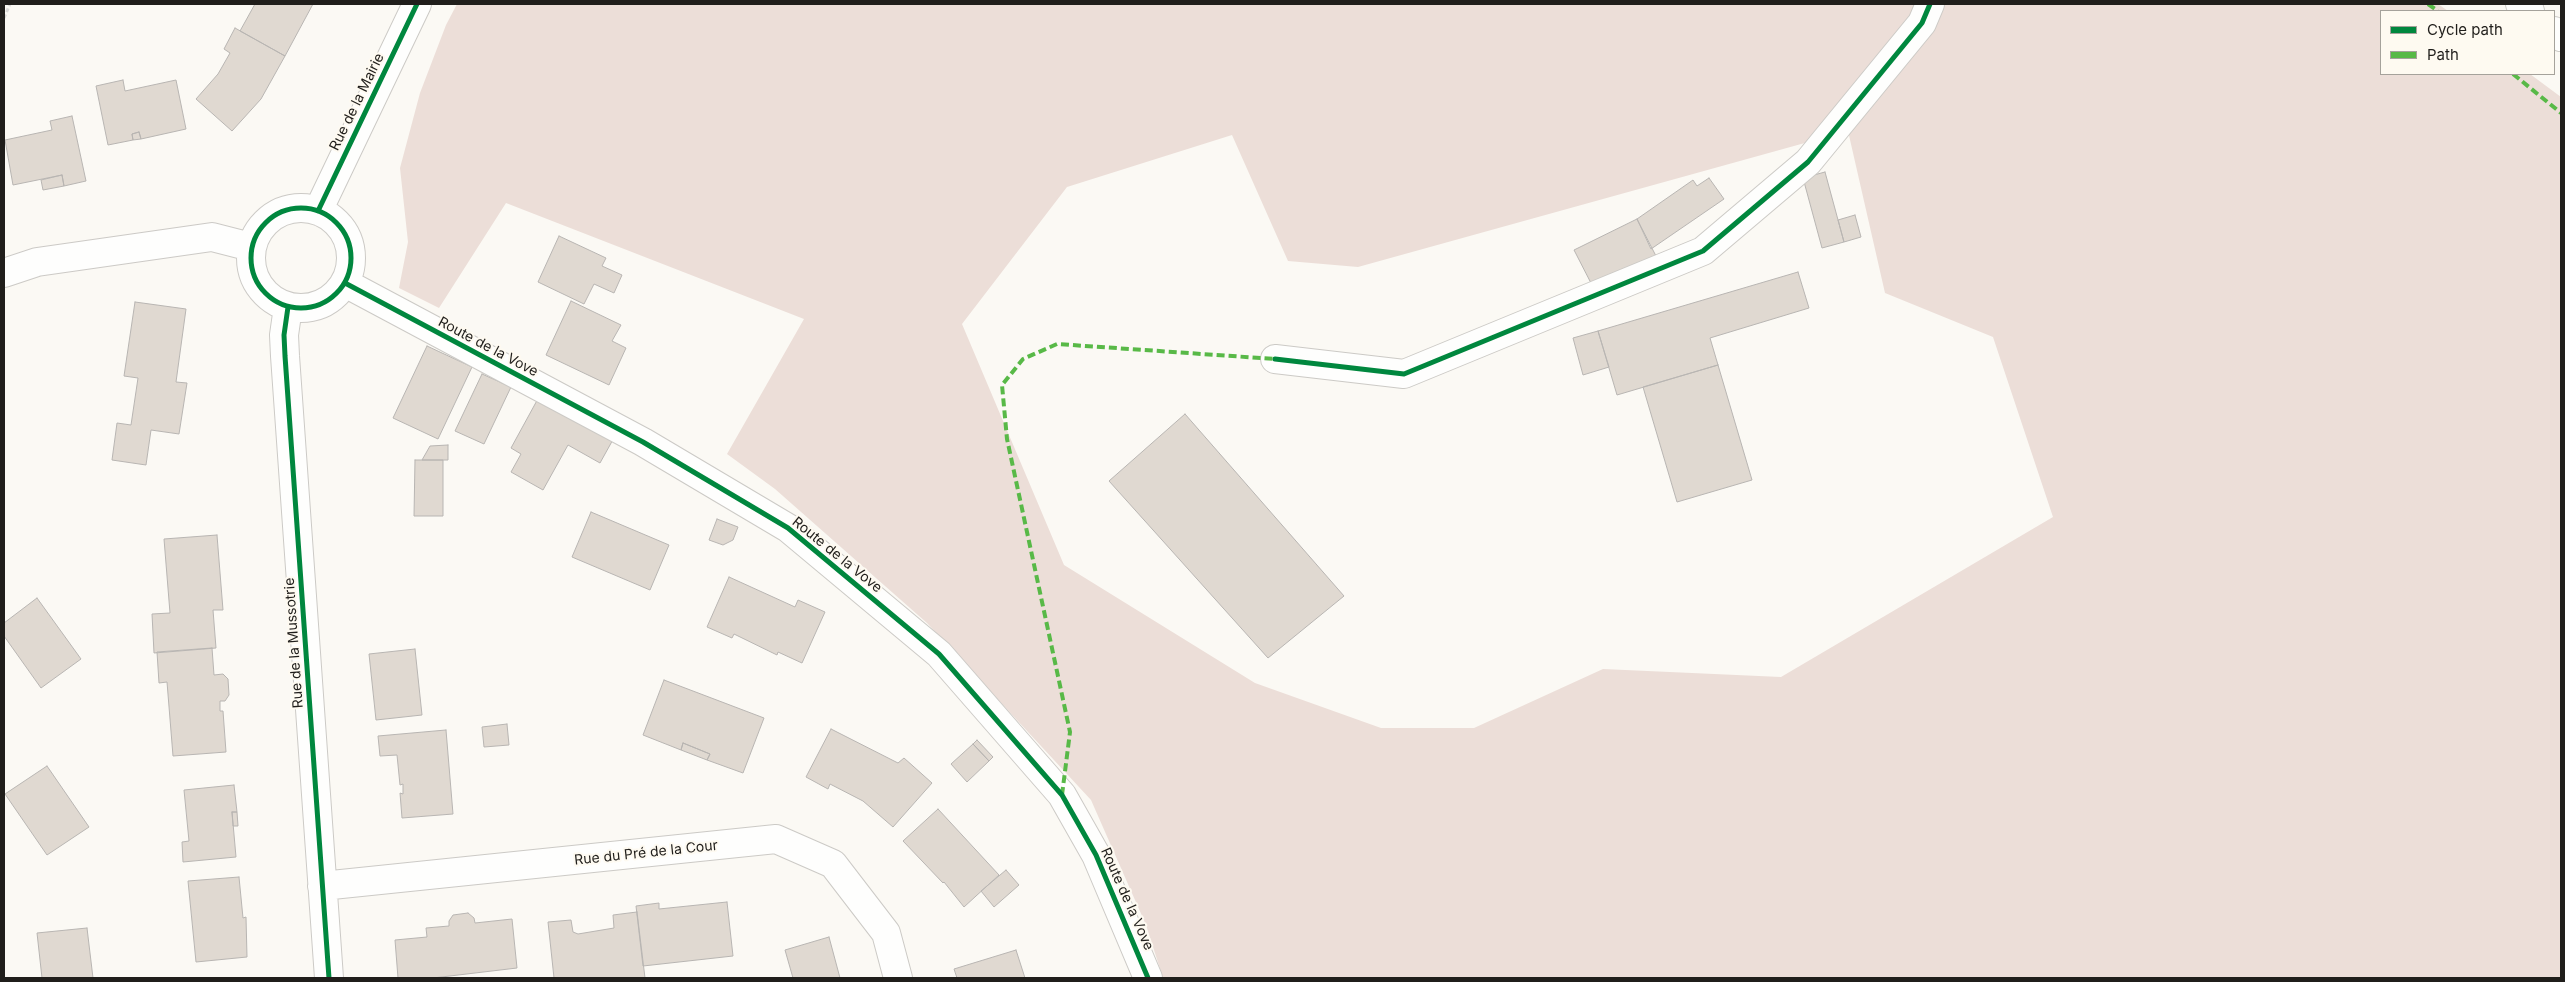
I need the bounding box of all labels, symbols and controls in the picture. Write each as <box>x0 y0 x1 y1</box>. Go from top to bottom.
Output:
legend <box>2380 10 2555 75</box>
text: Cycle path <box>2427 20 2503 39</box>
text: Path <box>2427 45 2459 64</box>
street label: Rue de la Mairie <box>326 51 388 153</box>
street label: Route de la Vove <box>435 314 541 380</box>
street label: Route de la Vove <box>789 514 885 596</box>
street label: Rue de la Mussotrie <box>281 577 307 709</box>
street label: Rue du Pré de la Cour <box>573 837 719 869</box>
street label: Route de la Vove <box>1097 845 1157 953</box>

